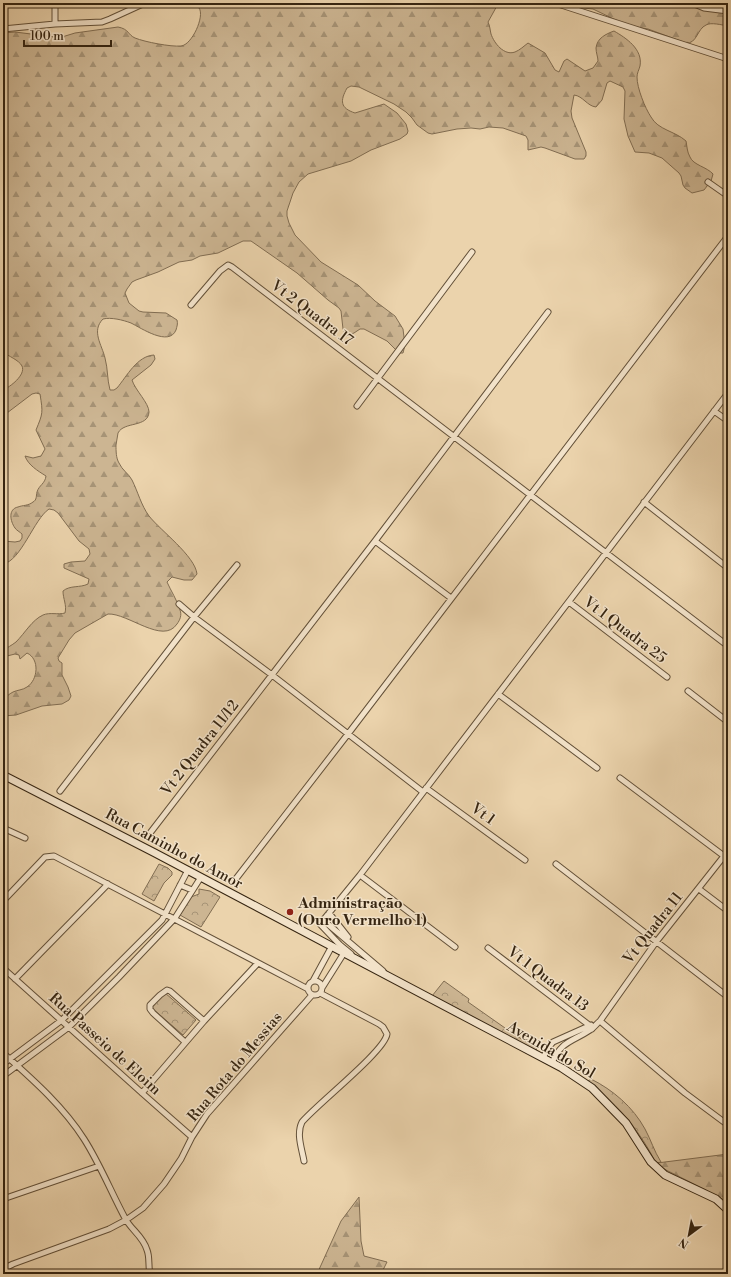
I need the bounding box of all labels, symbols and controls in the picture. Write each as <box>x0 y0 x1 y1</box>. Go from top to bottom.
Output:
scale bar <box>24 22 111 48</box>
text: 100 m <box>30 29 64 44</box>
street label: Vt 2 Quadra 17 <box>267 275 357 350</box>
street label: Vt 1 Quadra 25 <box>579 592 670 667</box>
street label: Vt 2 Quadra 11/12 <box>156 697 243 800</box>
street label: Vt 1 <box>466 798 499 830</box>
street label: Rua Caminho do Amor <box>102 805 247 894</box>
street label: Vt Quadra 11 <box>618 888 687 969</box>
place label: Administração (Ouro Vermelho 1) <box>297 894 427 930</box>
marker: Administração (Ouro Vermelho 1) <box>285 907 295 917</box>
street label: Vt 1 Quadra 13 <box>503 942 592 1016</box>
street label: Rua Passeio de Eloim <box>45 989 165 1099</box>
street label: Rua Rota do Messias <box>184 1008 286 1126</box>
street label: Avenida do Sol <box>503 1017 599 1083</box>
north arrow <box>669 1215 709 1255</box>
text: N <box>677 1234 692 1251</box>

